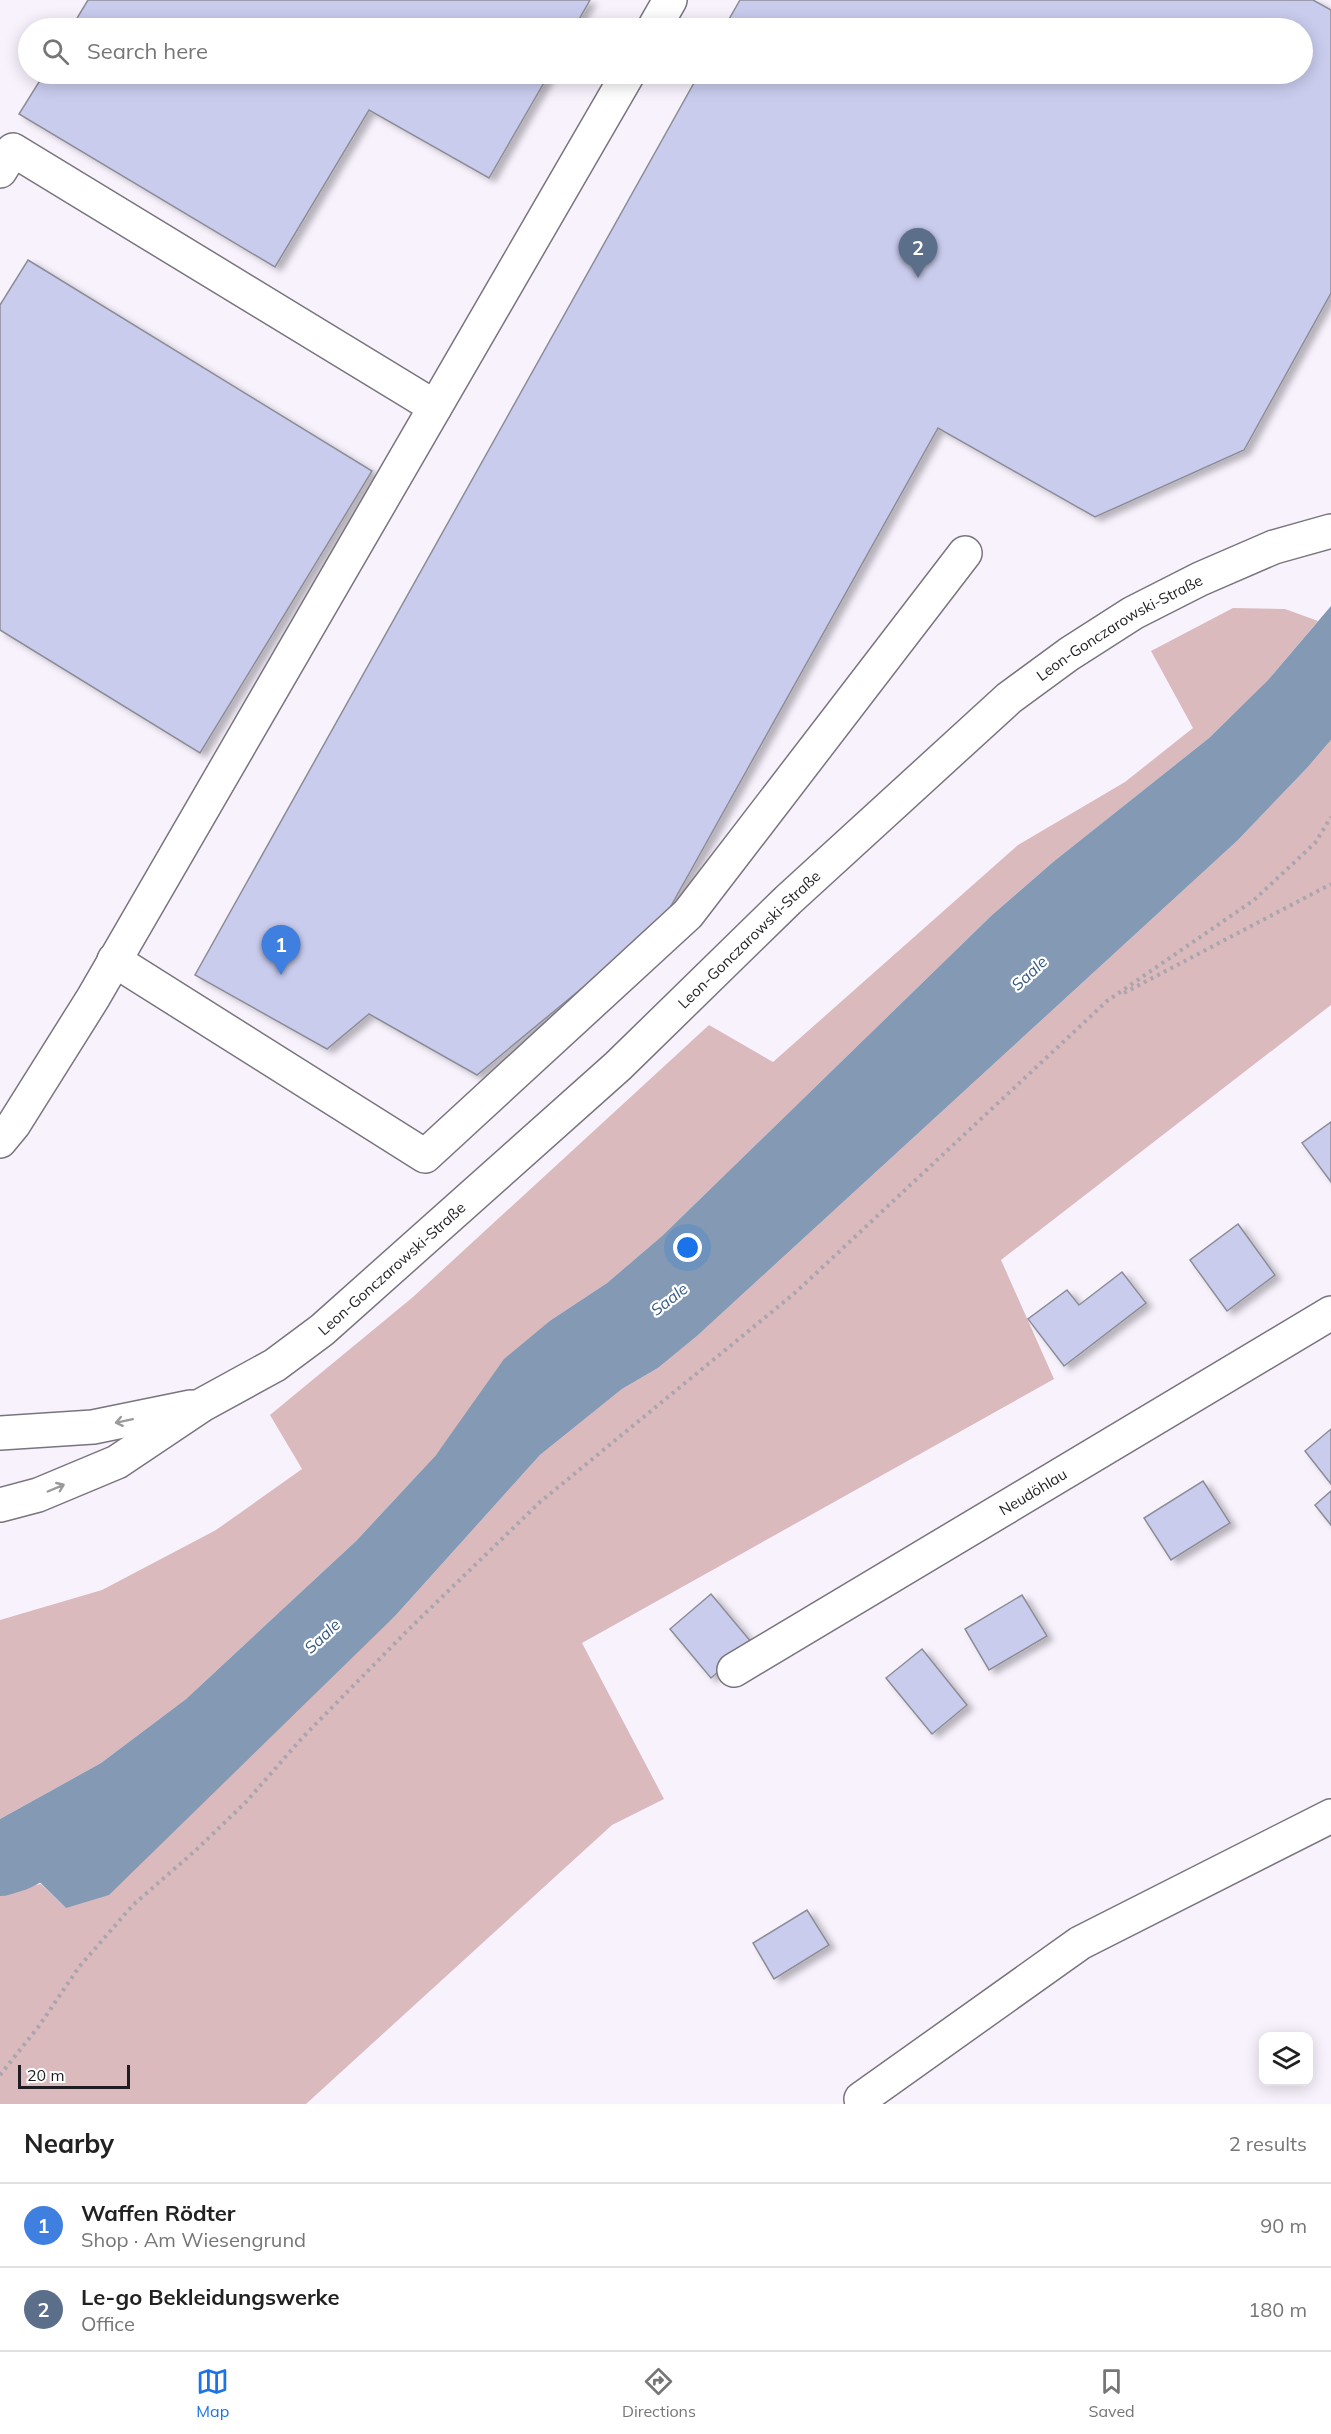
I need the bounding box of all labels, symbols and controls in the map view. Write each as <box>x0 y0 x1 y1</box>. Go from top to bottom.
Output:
search box <box>18 18 1313 84</box>
icon: search <box>39 35 72 68</box>
text: Search here <box>87 37 208 65</box>
pin: 2 <box>898 228 938 278</box>
street label: Leon-Gonczarowski-Straße <box>1032 570 1205 684</box>
street label: Leon-Gonczarowski-Straße <box>673 866 824 1012</box>
pin: 1 <box>262 926 300 975</box>
water label: Saale <box>1007 951 1051 995</box>
street label: Leon-Gonczarowski-Straße <box>314 1198 469 1339</box>
your location <box>673 1233 702 1262</box>
water label: Saale <box>646 1278 692 1320</box>
one-way arrow <box>114 1416 134 1427</box>
street label: Neudöhlau <box>995 1464 1070 1519</box>
one-way arrow <box>46 1482 64 1493</box>
water label: Saale <box>300 1614 344 1658</box>
map controls <box>1259 2032 1313 2086</box>
button: layers <box>1259 2032 1313 2086</box>
scale bar <box>18 2062 130 2090</box>
text: 20 m <box>27 2065 64 2085</box>
text: Nearby <box>24 2127 114 2160</box>
text: 2 results <box>1229 2131 1307 2156</box>
text: Waffen Rödter <box>81 2199 236 2227</box>
text: 1 <box>38 2213 50 2238</box>
text: 90 m <box>1260 2213 1307 2238</box>
text: Shop · Am Wiesengrund <box>81 2227 306 2252</box>
text: Le-go Bekleidungswerke <box>81 2283 340 2311</box>
text: 2 <box>38 2297 50 2322</box>
text: 180 m <box>1248 2297 1307 2322</box>
text: Office <box>81 2311 135 2336</box>
tab: Map <box>196 2365 229 2421</box>
tab: Directions <box>622 2365 696 2421</box>
tab: Saved <box>1089 2365 1135 2421</box>

